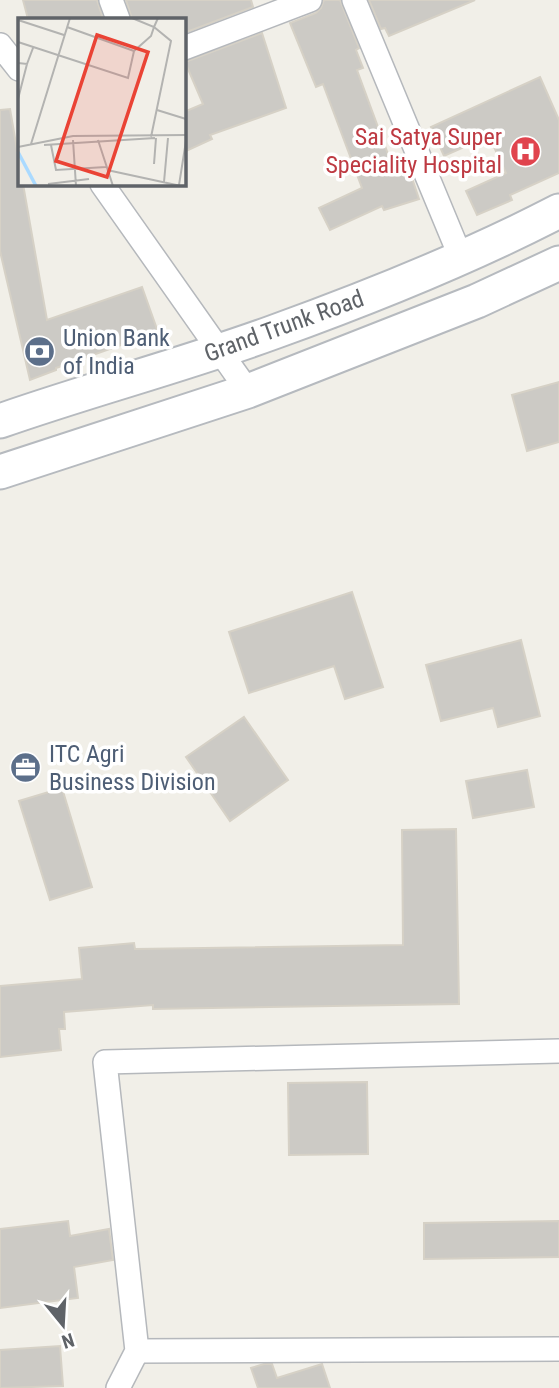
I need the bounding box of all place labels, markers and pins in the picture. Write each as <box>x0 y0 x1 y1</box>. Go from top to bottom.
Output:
place label: Sai Satya Super Speciality Hospital <box>325 123 502 179</box>
hospital icon: Sai Satya Super Speciality Hospital <box>508 134 542 168</box>
place label: Union Bank of India <box>63 324 170 380</box>
bank icon: Union Bank of India <box>23 335 57 369</box>
place label: ITC Agri Business Division <box>49 740 216 796</box>
office icon: ITC Agri Business Division <box>9 751 43 785</box>

